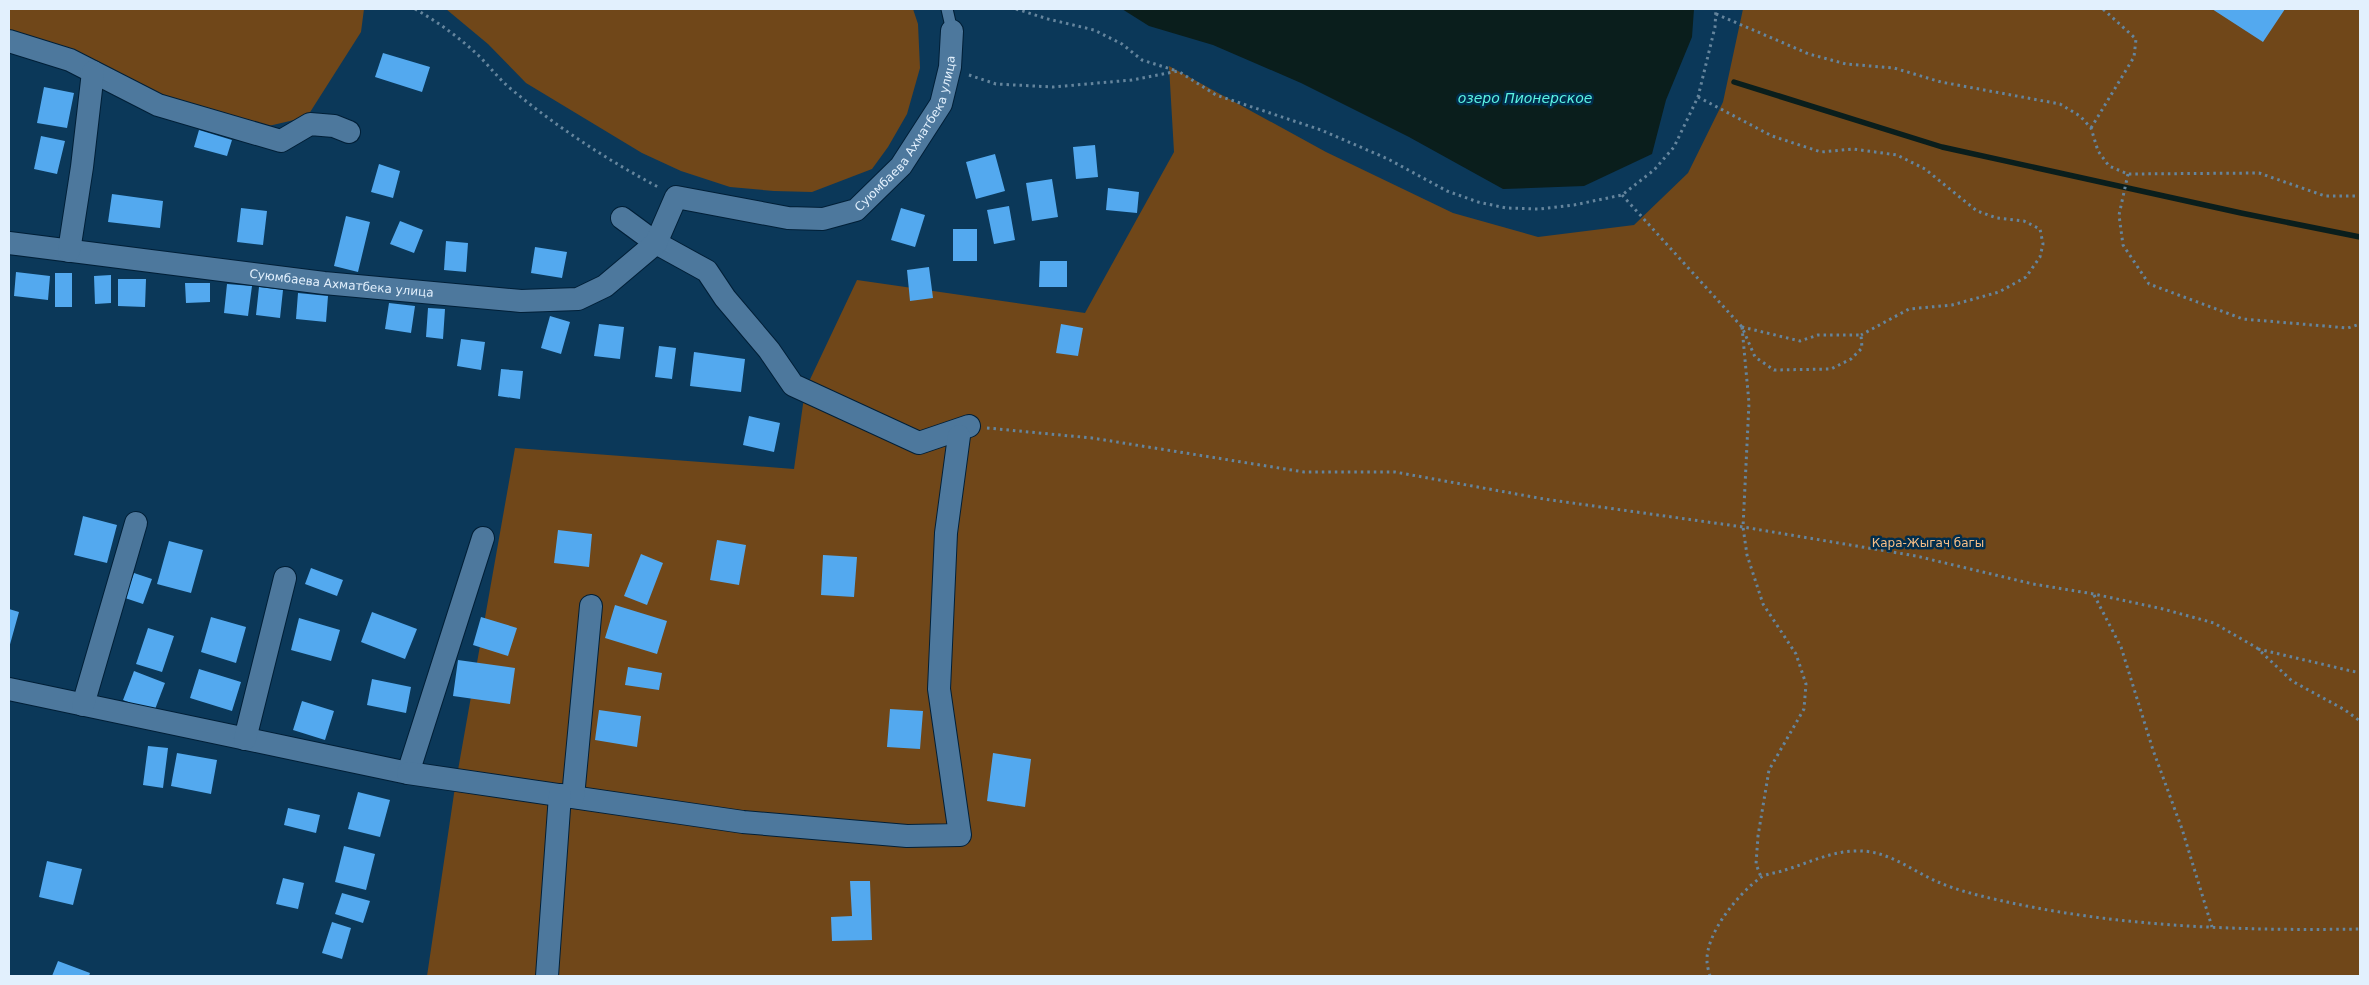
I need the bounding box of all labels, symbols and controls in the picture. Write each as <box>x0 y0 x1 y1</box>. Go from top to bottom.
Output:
street label: Суюмбаева Ахматбека улица <box>852 55 958 214</box>
water label: озеро Пионерское <box>1458 90 1592 106</box>
street label: Суюмбаева Ахматбека улица <box>249 267 434 300</box>
park label: Кара-Жыгач багы <box>1872 536 1984 550</box>

